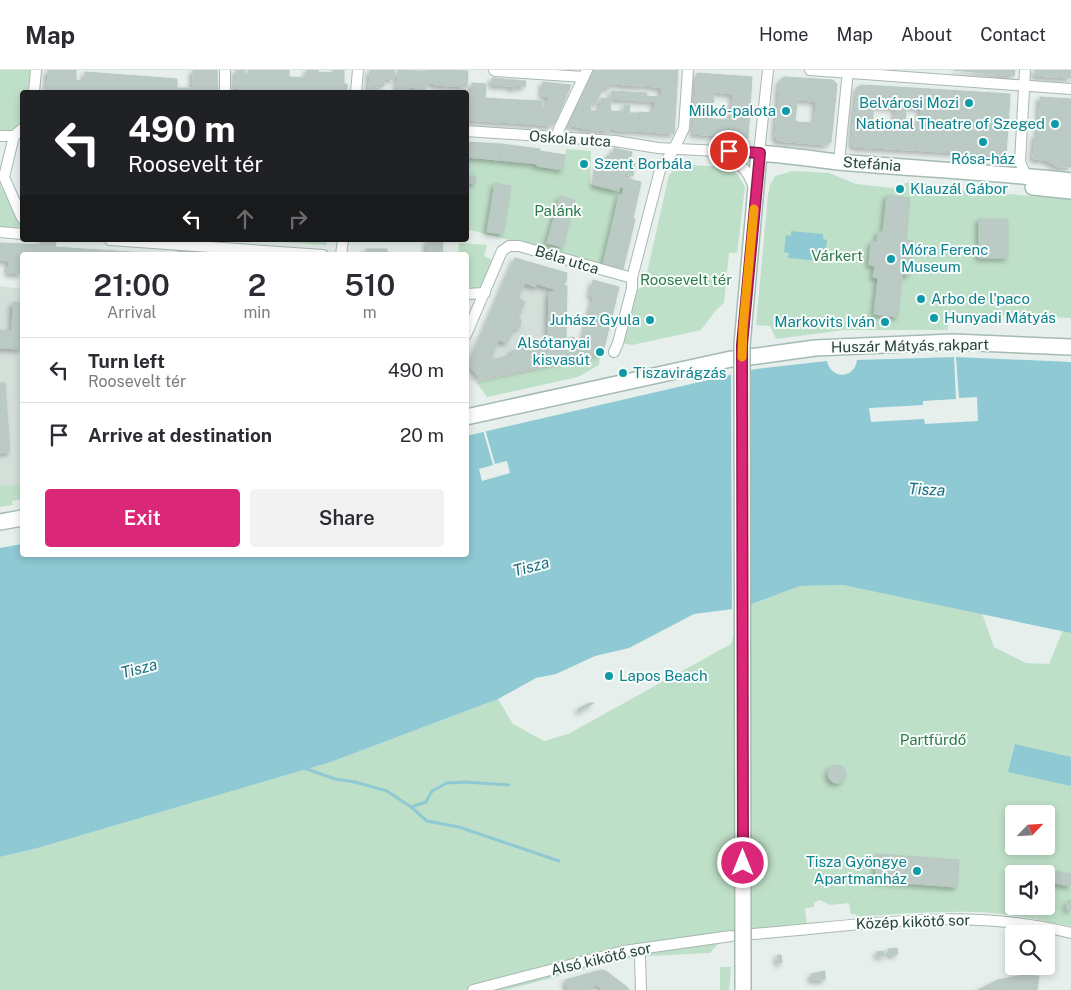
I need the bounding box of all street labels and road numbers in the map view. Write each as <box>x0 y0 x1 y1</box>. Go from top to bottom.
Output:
street label: Oskola utca <box>528 127 612 150</box>
street label: Stefánia <box>842 153 902 174</box>
street label: Béla utca <box>533 242 601 277</box>
street label: Huszár Mátyás rakpart <box>831 336 989 355</box>
street label: Közép kikötő sor <box>856 911 971 932</box>
street label: Alsó kikötő sor <box>549 939 653 978</box>

